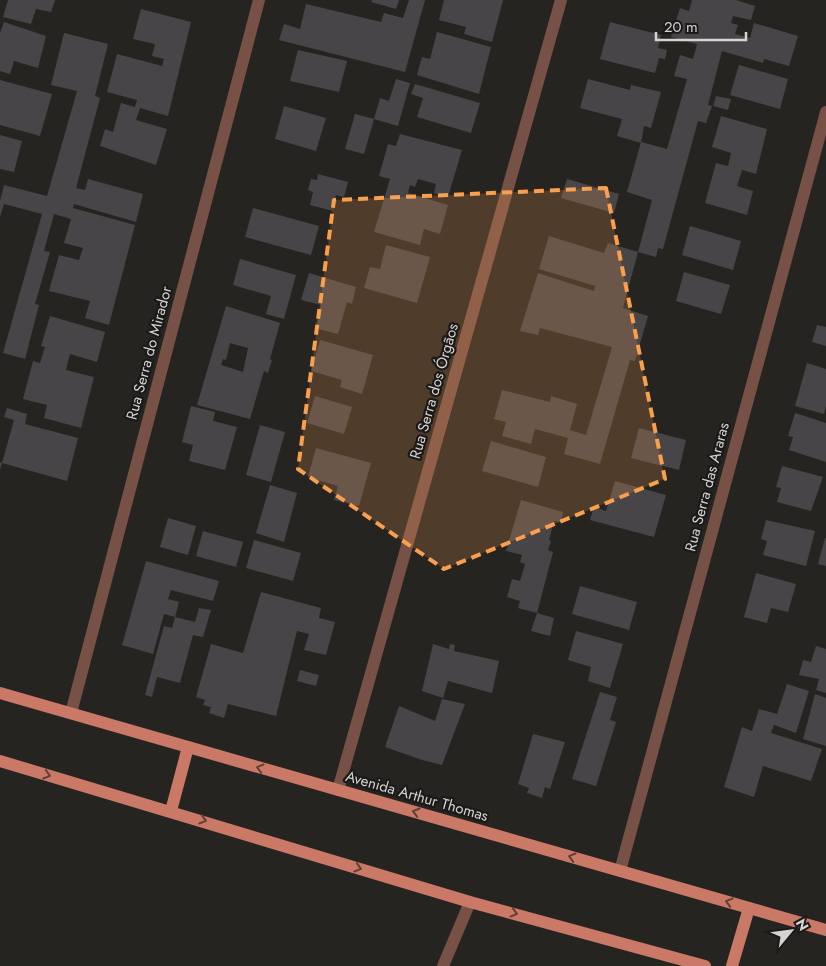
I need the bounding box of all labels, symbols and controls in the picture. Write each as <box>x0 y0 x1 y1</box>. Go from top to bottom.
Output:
scale bar <box>656 10 746 42</box>
text: 20 m <box>664 16 698 38</box>
street label: Rua Serra do Mirador <box>121 283 178 422</box>
street label: Rua Serra dos Órgãos <box>404 321 464 461</box>
street label: Rua Serra das Araras <box>679 420 735 554</box>
one-way arrow <box>257 763 265 773</box>
street label: Avenida Arthur Thomas <box>343 765 491 827</box>
one-way arrow <box>42 769 50 779</box>
one-way arrow <box>413 808 421 818</box>
one-way arrow <box>198 815 206 825</box>
one-way arrow <box>569 853 577 863</box>
one-way arrow <box>354 862 362 872</box>
one-way arrow <box>724 897 733 908</box>
north arrow <box>766 906 816 956</box>
one-way arrow <box>510 908 518 918</box>
text: N <box>791 915 814 934</box>

